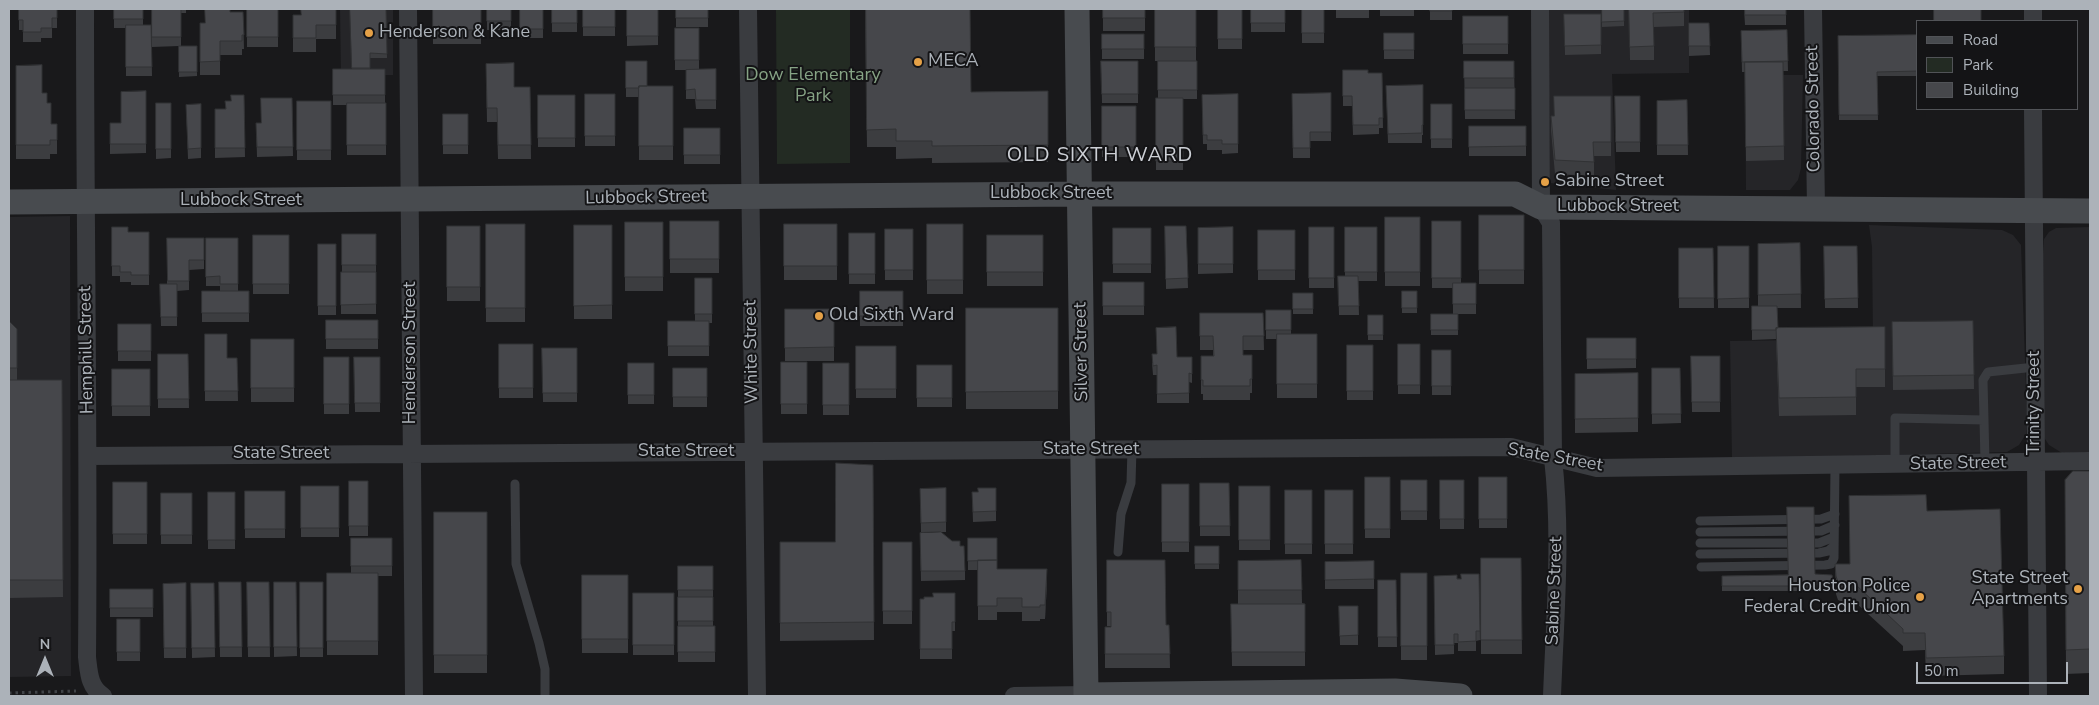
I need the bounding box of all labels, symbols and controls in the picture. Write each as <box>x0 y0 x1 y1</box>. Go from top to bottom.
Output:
legend <box>1916 20 2079 110</box>
place label: Henderson & Kane <box>379 22 530 44</box>
marker: Henderson & Kane <box>363 27 375 39</box>
text: Road <box>1963 30 1998 50</box>
street label: Colorado Street <box>1802 45 1826 173</box>
place label: MECA <box>928 51 979 73</box>
text: Park <box>1963 55 1993 75</box>
marker: MECA <box>912 56 924 68</box>
park label: Dow Elementary Park <box>745 65 881 108</box>
text: Building <box>1963 80 2019 100</box>
district label: OLD SIXTH WARD <box>1005 144 1195 168</box>
place label: Sabine Street <box>1555 171 1664 193</box>
marker: Sabine Street <box>1539 176 1551 188</box>
street label: Lubbock Street <box>990 183 1112 205</box>
street label: Lubbock Street <box>585 186 707 210</box>
street label: Lubbock Street <box>180 190 302 212</box>
street label: Lubbock Street <box>1557 196 1679 218</box>
street label: Henderson Street <box>400 282 422 424</box>
street label: Hemphill Street <box>75 286 99 414</box>
street label: White Street <box>740 300 764 404</box>
street label: Silver Street <box>1070 302 1094 402</box>
place label: Old Sixth Ward <box>829 305 954 327</box>
marker: Old Sixth Ward <box>813 310 825 322</box>
street label: Trinity Street <box>2024 351 2046 455</box>
street label: State Street <box>1043 439 1139 461</box>
street label: State Street <box>1506 439 1604 477</box>
street label: State Street <box>638 441 734 463</box>
street label: State Street <box>233 443 329 465</box>
street label: State Street <box>1910 452 2006 476</box>
street label: Sabine Street <box>1542 536 1568 646</box>
place label: State Street Apartments <box>1971 568 2068 610</box>
place label: Houston Police Federal Credit Union <box>1744 576 1910 618</box>
marker: State Street Apartments <box>2072 583 2084 595</box>
marker: Houston Police Federal Credit Union <box>1914 591 1926 603</box>
north arrow <box>20 635 70 685</box>
text: N <box>40 635 50 654</box>
scale bar <box>1919 652 2072 684</box>
text: 50 m <box>1924 661 1959 681</box>

